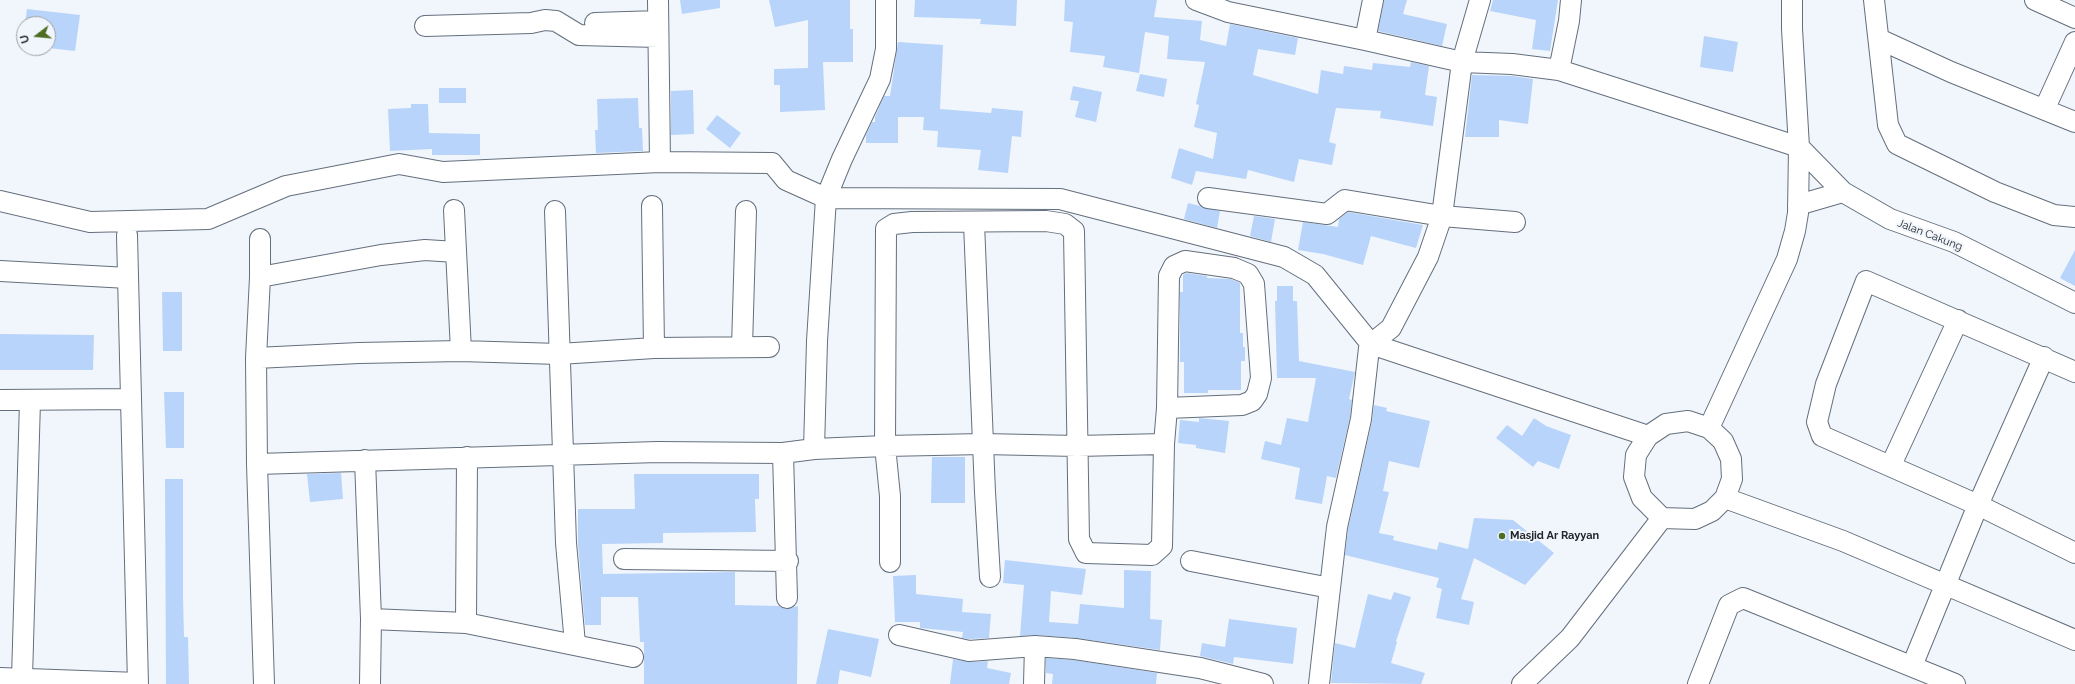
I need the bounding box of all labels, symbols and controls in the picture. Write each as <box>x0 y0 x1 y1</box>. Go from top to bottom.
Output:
north arrow <box>16 16 56 56</box>
text: U <box>18 33 32 45</box>
street label: Jalan Cakung <box>1896 217 1964 253</box>
place label: Masjid Ar Rayyan <box>1510 529 1599 543</box>
marker: Masjid Ar Rayyan <box>1497 531 1507 541</box>

